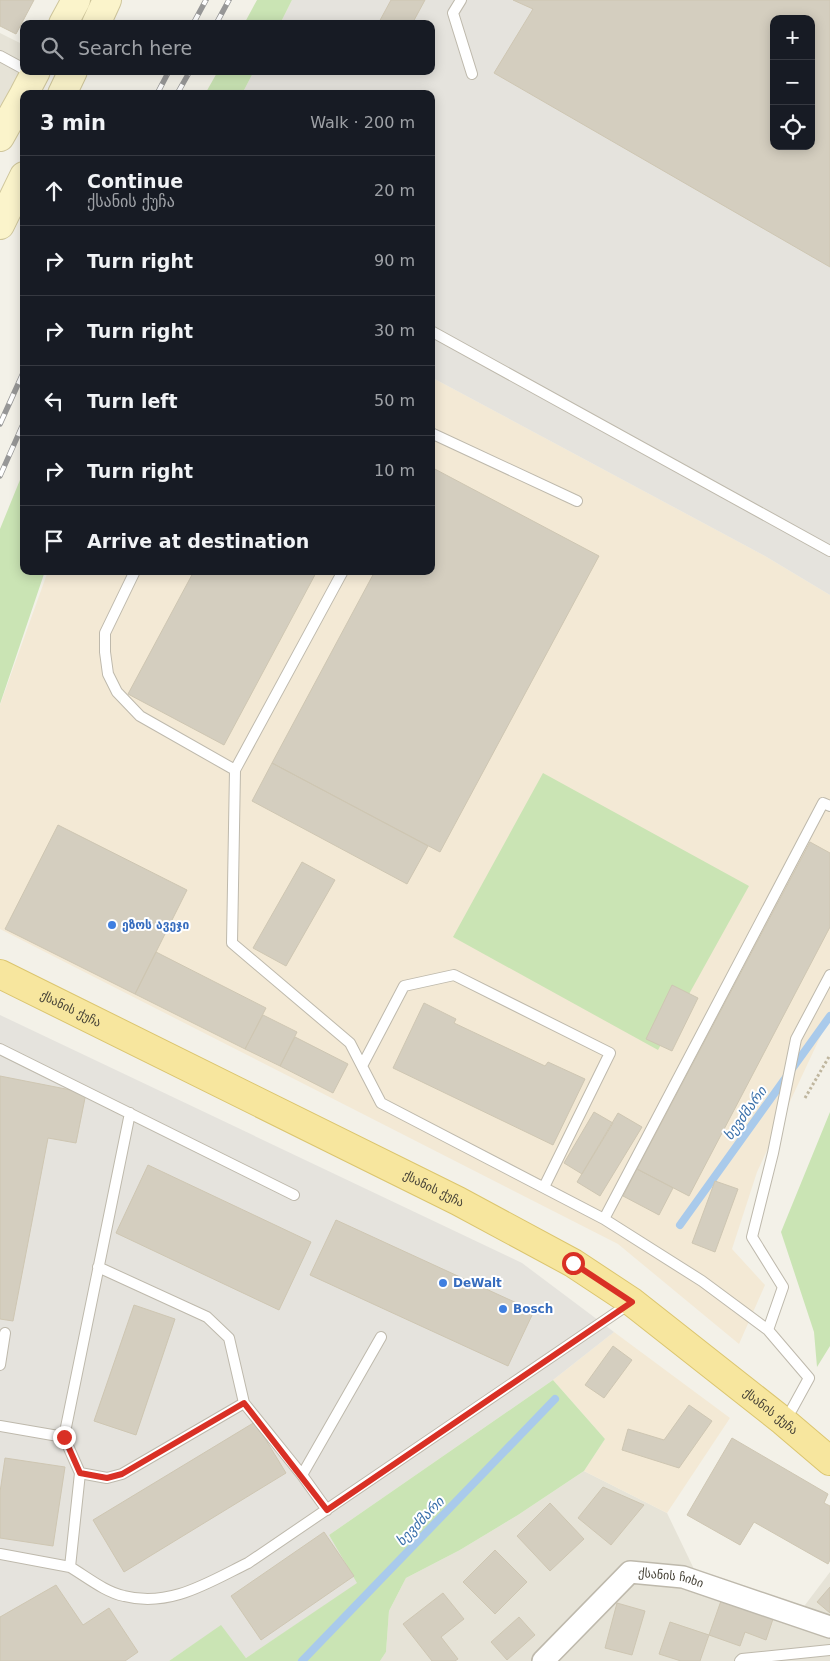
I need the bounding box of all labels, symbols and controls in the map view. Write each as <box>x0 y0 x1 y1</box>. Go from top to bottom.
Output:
map controls <box>770 15 815 150</box>
button: + <box>770 15 815 60</box>
search box <box>20 20 435 75</box>
icon: search <box>38 34 66 62</box>
text: Search here <box>78 37 192 59</box>
button: − <box>770 60 815 105</box>
button: locate <box>770 105 815 150</box>
text: 3 min <box>40 111 106 135</box>
text: Walk · 200 m <box>310 113 415 132</box>
text: Continue <box>87 170 183 192</box>
icon: ahead <box>40 177 68 205</box>
text: 20 m <box>374 181 415 200</box>
text: ქსანის ქუჩა <box>87 192 175 211</box>
icon: right <box>40 247 68 275</box>
text: Turn right <box>87 250 193 272</box>
text: 90 m <box>374 251 415 270</box>
icon: right <box>40 317 68 345</box>
text: Turn right <box>87 320 193 342</box>
text: 30 m <box>374 321 415 340</box>
icon: left <box>40 387 68 415</box>
text: Turn left <box>87 390 178 412</box>
text: 50 m <box>374 391 415 410</box>
icon: right <box>40 457 68 485</box>
text: Turn right <box>87 460 193 482</box>
text: 10 m <box>374 461 415 480</box>
icon: arrive <box>40 527 68 555</box>
text: Arrive at destination <box>87 530 309 552</box>
place label: ეზოს ავეჯი <box>122 918 190 932</box>
marker: ეზოს ავეჯი <box>106 919 118 931</box>
street label: ქსანის ქუჩა <box>38 988 103 1030</box>
water label: ხევძმარი <box>720 1083 770 1143</box>
street label: ქსანის ქუჩა <box>401 1168 466 1210</box>
route start <box>562 1252 585 1275</box>
place label: DeWalt <box>453 1276 502 1290</box>
marker: DeWalt <box>437 1277 449 1289</box>
place label: Bosch <box>513 1302 553 1316</box>
marker: Bosch <box>497 1303 509 1315</box>
street label: ქსანის ქუჩა <box>740 1385 801 1437</box>
route end <box>53 1426 76 1449</box>
water label: ხევძმარი <box>393 1493 448 1549</box>
street label: ქსანის ჩიხი <box>638 1566 705 1591</box>

